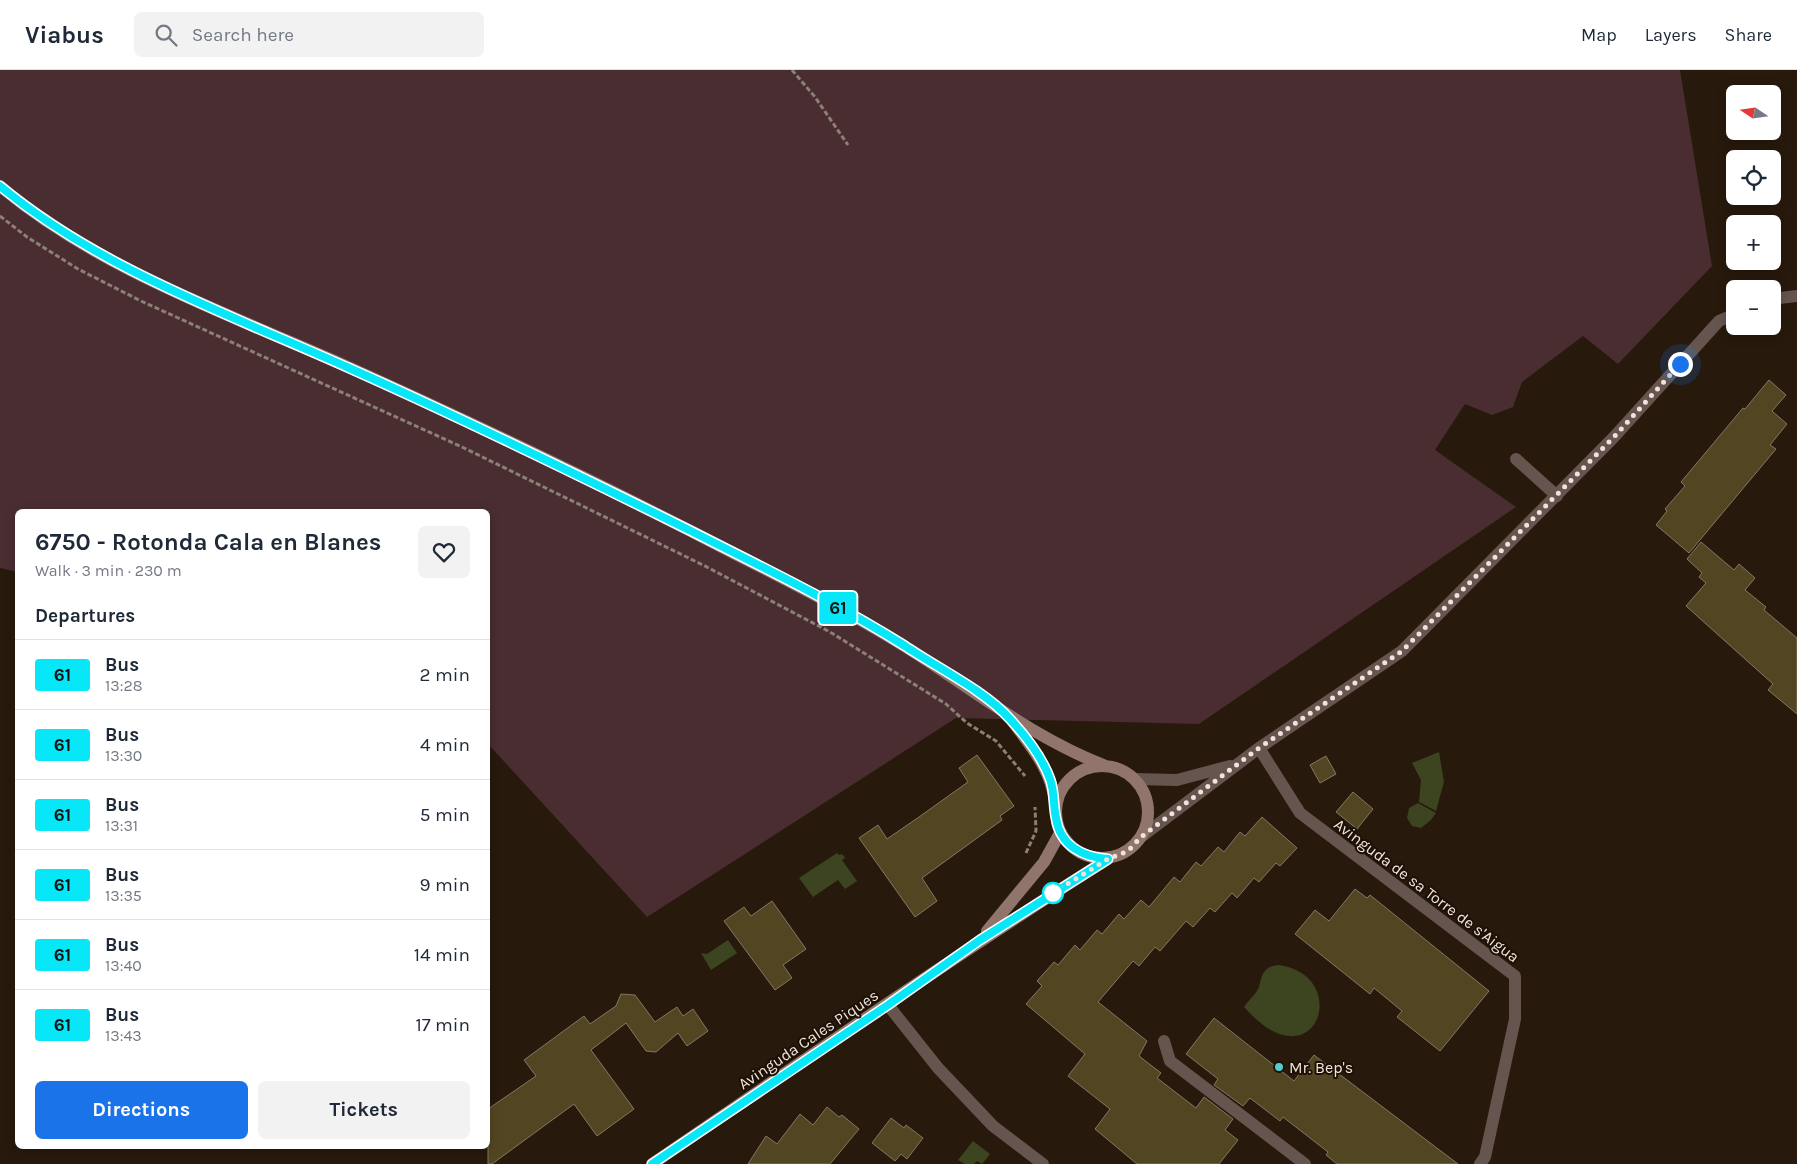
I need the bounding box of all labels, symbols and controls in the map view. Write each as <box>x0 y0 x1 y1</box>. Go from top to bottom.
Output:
search box <box>134 12 484 57</box>
text: Viabus <box>25 21 104 49</box>
icon: search <box>152 21 180 49</box>
text: Search here <box>192 24 294 46</box>
text: Map <box>1581 24 1617 46</box>
text: Layers <box>1645 24 1697 46</box>
text: Share <box>1725 24 1772 46</box>
north arrow <box>1726 85 1781 140</box>
map controls <box>1726 85 1781 335</box>
button: locate <box>1726 150 1781 205</box>
button: + <box>1726 215 1781 270</box>
button: − <box>1726 280 1781 335</box>
your location <box>1668 352 1693 377</box>
button: heart <box>418 526 470 578</box>
text: 6750 - Rotonda Cala en Blanes <box>35 528 381 556</box>
text: Walk · 3 min · 230 m <box>35 561 182 580</box>
line badge: 61 <box>816 592 860 624</box>
text: 61 <box>829 597 847 619</box>
text: Departures <box>35 605 135 627</box>
text: Bus <box>105 654 139 676</box>
text: 61 <box>54 664 71 686</box>
text: 2 min <box>420 664 470 686</box>
text: 13:28 <box>105 676 143 695</box>
text: Bus <box>105 724 139 746</box>
text: 61 <box>54 734 71 756</box>
text: 4 min <box>420 734 470 756</box>
text: 13:30 <box>105 746 142 765</box>
text: Bus <box>105 794 139 816</box>
text: 61 <box>54 804 71 826</box>
text: 5 min <box>420 804 470 826</box>
street label: Avinguda de sa Torre de s'Aigua <box>1330 814 1523 966</box>
text: 13:31 <box>105 816 138 835</box>
text: Bus <box>105 864 139 886</box>
text: 61 <box>54 874 71 896</box>
text: 9 min <box>420 874 470 896</box>
unlabelled marker <box>1042 882 1064 904</box>
text: 13:35 <box>105 886 142 905</box>
text: Bus <box>105 934 139 956</box>
text: 61 <box>54 944 71 966</box>
text: 14 min <box>414 944 470 966</box>
text: 13:40 <box>105 956 142 975</box>
street label: Avinguda Cales Piques <box>735 985 882 1093</box>
text: Bus <box>105 1004 139 1026</box>
text: 61 <box>54 1014 71 1036</box>
text: 17 min <box>415 1014 470 1036</box>
text: 13:43 <box>105 1026 142 1045</box>
place label: Mr. Bep's <box>1289 1058 1353 1077</box>
marker: Mr. Bep's <box>1273 1061 1285 1073</box>
button: Directions <box>35 1081 248 1139</box>
button: Tickets <box>258 1081 470 1139</box>

